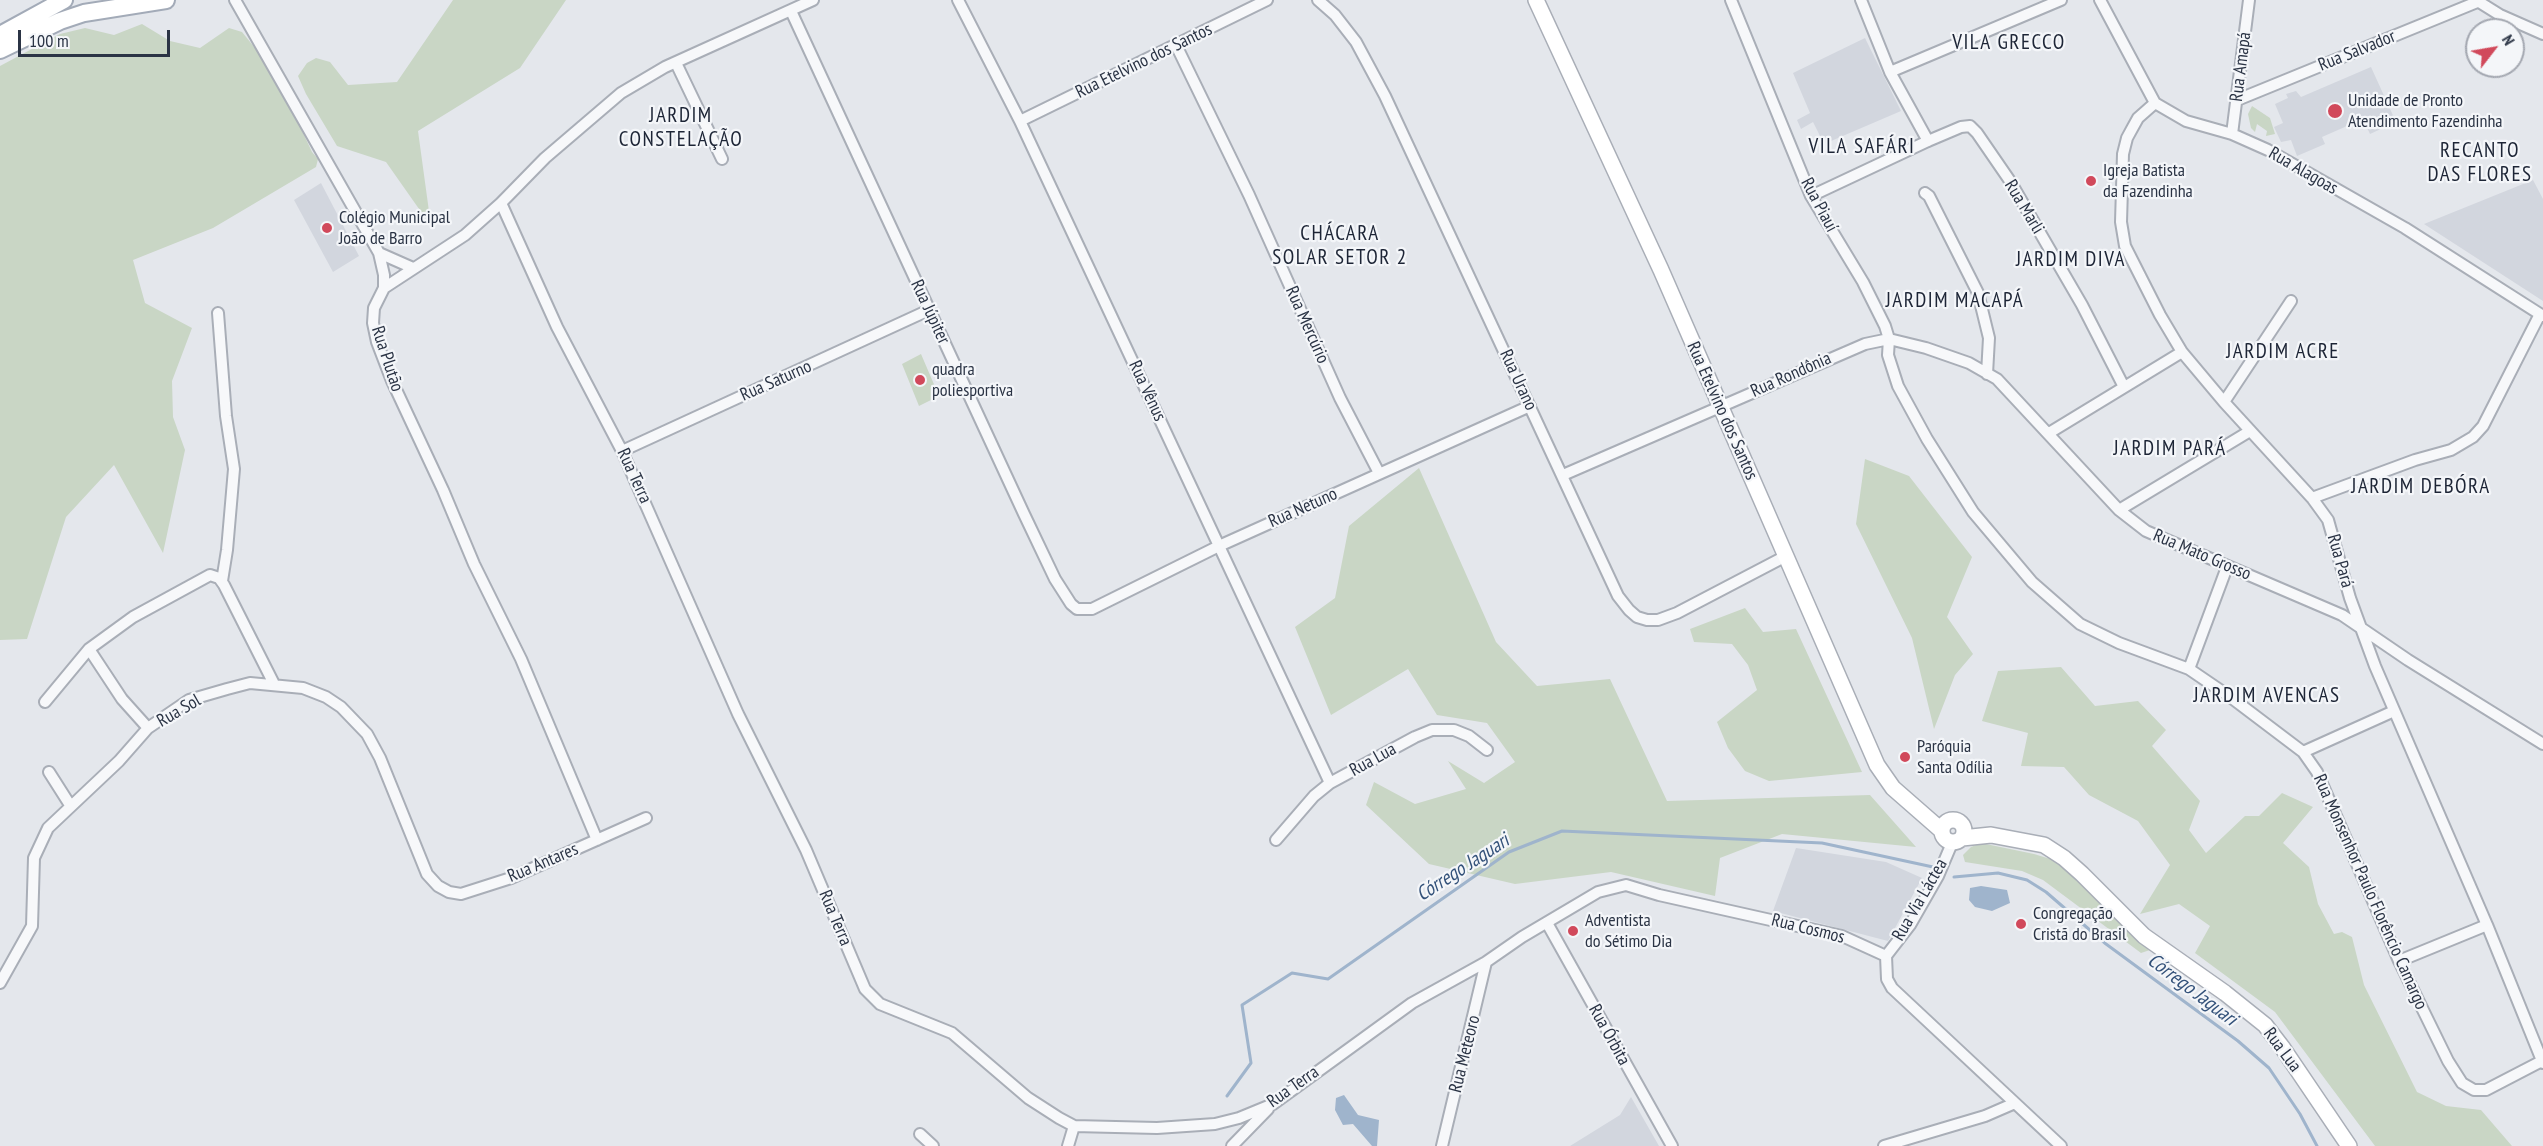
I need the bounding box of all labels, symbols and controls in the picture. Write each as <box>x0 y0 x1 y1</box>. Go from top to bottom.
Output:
scale bar <box>21 18 172 56</box>
north arrow <box>2465 18 2525 78</box>
street label: Rua Etelvino dos Santos <box>1072 19 1216 103</box>
street label: Rua Salvador <box>2315 26 2399 76</box>
text: 100 m <box>29 29 69 52</box>
district label: VILA GRECCO <box>1952 30 2066 56</box>
street label: Rua Amapá <box>2226 31 2256 103</box>
text: N <box>2498 31 2520 49</box>
place label: Unidade de Pronto Atendimento Fazendinha <box>2348 90 2503 132</box>
marker: Unidade de Pronto Atendimento Fazendinha <box>2326 102 2344 120</box>
district label: JARDIM CONSTELAÇÃO <box>619 103 743 153</box>
district label: VILA SAFÁRI <box>1809 134 1915 160</box>
district label: RECANTO DAS FLORES <box>2428 138 2532 188</box>
street label: Rua Alagoas <box>2265 143 2341 199</box>
place label: Igreja Batista da Fazendinha <box>2103 160 2193 202</box>
street label: Rua Piauí <box>1796 174 1842 236</box>
marker: Igreja Batista da Fazendinha <box>2084 174 2098 188</box>
street label: Rua Marli <box>2000 176 2048 238</box>
place label: Colégio Municipal João de Barro <box>339 207 450 250</box>
marker: Colégio Municipal João de Barro <box>320 221 334 235</box>
district label: CHÁCARA SOLAR SETOR 2 <box>1272 221 1408 271</box>
district label: JARDIM DIVA <box>2016 247 2126 273</box>
street label: Rua Júpiter <box>906 276 954 348</box>
street label: Rua Mercúrio <box>1280 283 1334 367</box>
district label: JARDIM MACAPÁ <box>1886 288 2024 314</box>
street label: Rua Plutão <box>366 324 408 394</box>
street label: Rua Etelvino dos Santos <box>1682 339 1762 483</box>
district label: JARDIM ACRE <box>2226 339 2340 365</box>
street label: Rua Urano <box>1495 346 1541 414</box>
street label: Rua Rondônia <box>1747 348 1835 402</box>
street label: Rua Saturno <box>737 356 815 406</box>
street label: Rua Vênus <box>1124 357 1170 425</box>
place label: quadra poliesportiva <box>932 359 1013 401</box>
marker: quadra poliesportiva <box>913 373 927 387</box>
district label: JARDIM PARÁ <box>2113 436 2227 462</box>
street label: Rua Terra <box>612 445 656 507</box>
district label: JARDIM DEBÓRA <box>2351 474 2491 500</box>
street label: Rua Netuno <box>1265 483 1341 533</box>
street label: Rua Mato Grosso <box>2150 525 2254 585</box>
street label: Rua Pará <box>2322 532 2358 590</box>
district label: JARDIM AVENCAS <box>2194 683 2340 709</box>
street label: Rua Sol <box>153 690 205 732</box>
place label: Paróquia Santa Odília <box>1917 736 1993 778</box>
street label: Rua Lua <box>1346 739 1400 781</box>
marker: Paróquia Santa Odília <box>1898 750 1912 764</box>
street label: Rua Monsenhor Paulo Florêncio Camargo <box>2308 771 2432 1013</box>
water label: Córrego Jaguari <box>1412 829 1514 907</box>
street label: Rua Antares <box>504 839 582 887</box>
street label: Rua Via Láctea <box>1888 855 1952 945</box>
street label: Rua Terra <box>814 887 856 949</box>
place label: Congregação Cristã do Brasil <box>2033 903 2126 946</box>
street label: Rua Cosmos <box>1769 909 1847 949</box>
place label: Adventista do Sétimo Dia <box>1585 910 1672 952</box>
marker: Congregação Cristã do Brasil <box>2014 917 2028 931</box>
marker: Adventista do Sétimo Dia <box>1566 924 1580 938</box>
water label: Córrego Jaguari <box>2143 949 2241 1031</box>
street label: Rua Órbita <box>1584 1001 1634 1069</box>
street label: Rua Meteoro <box>1445 1013 1485 1095</box>
street label: Rua Lua <box>2258 1024 2306 1076</box>
street label: Rua Terra <box>1263 1061 1323 1113</box>

